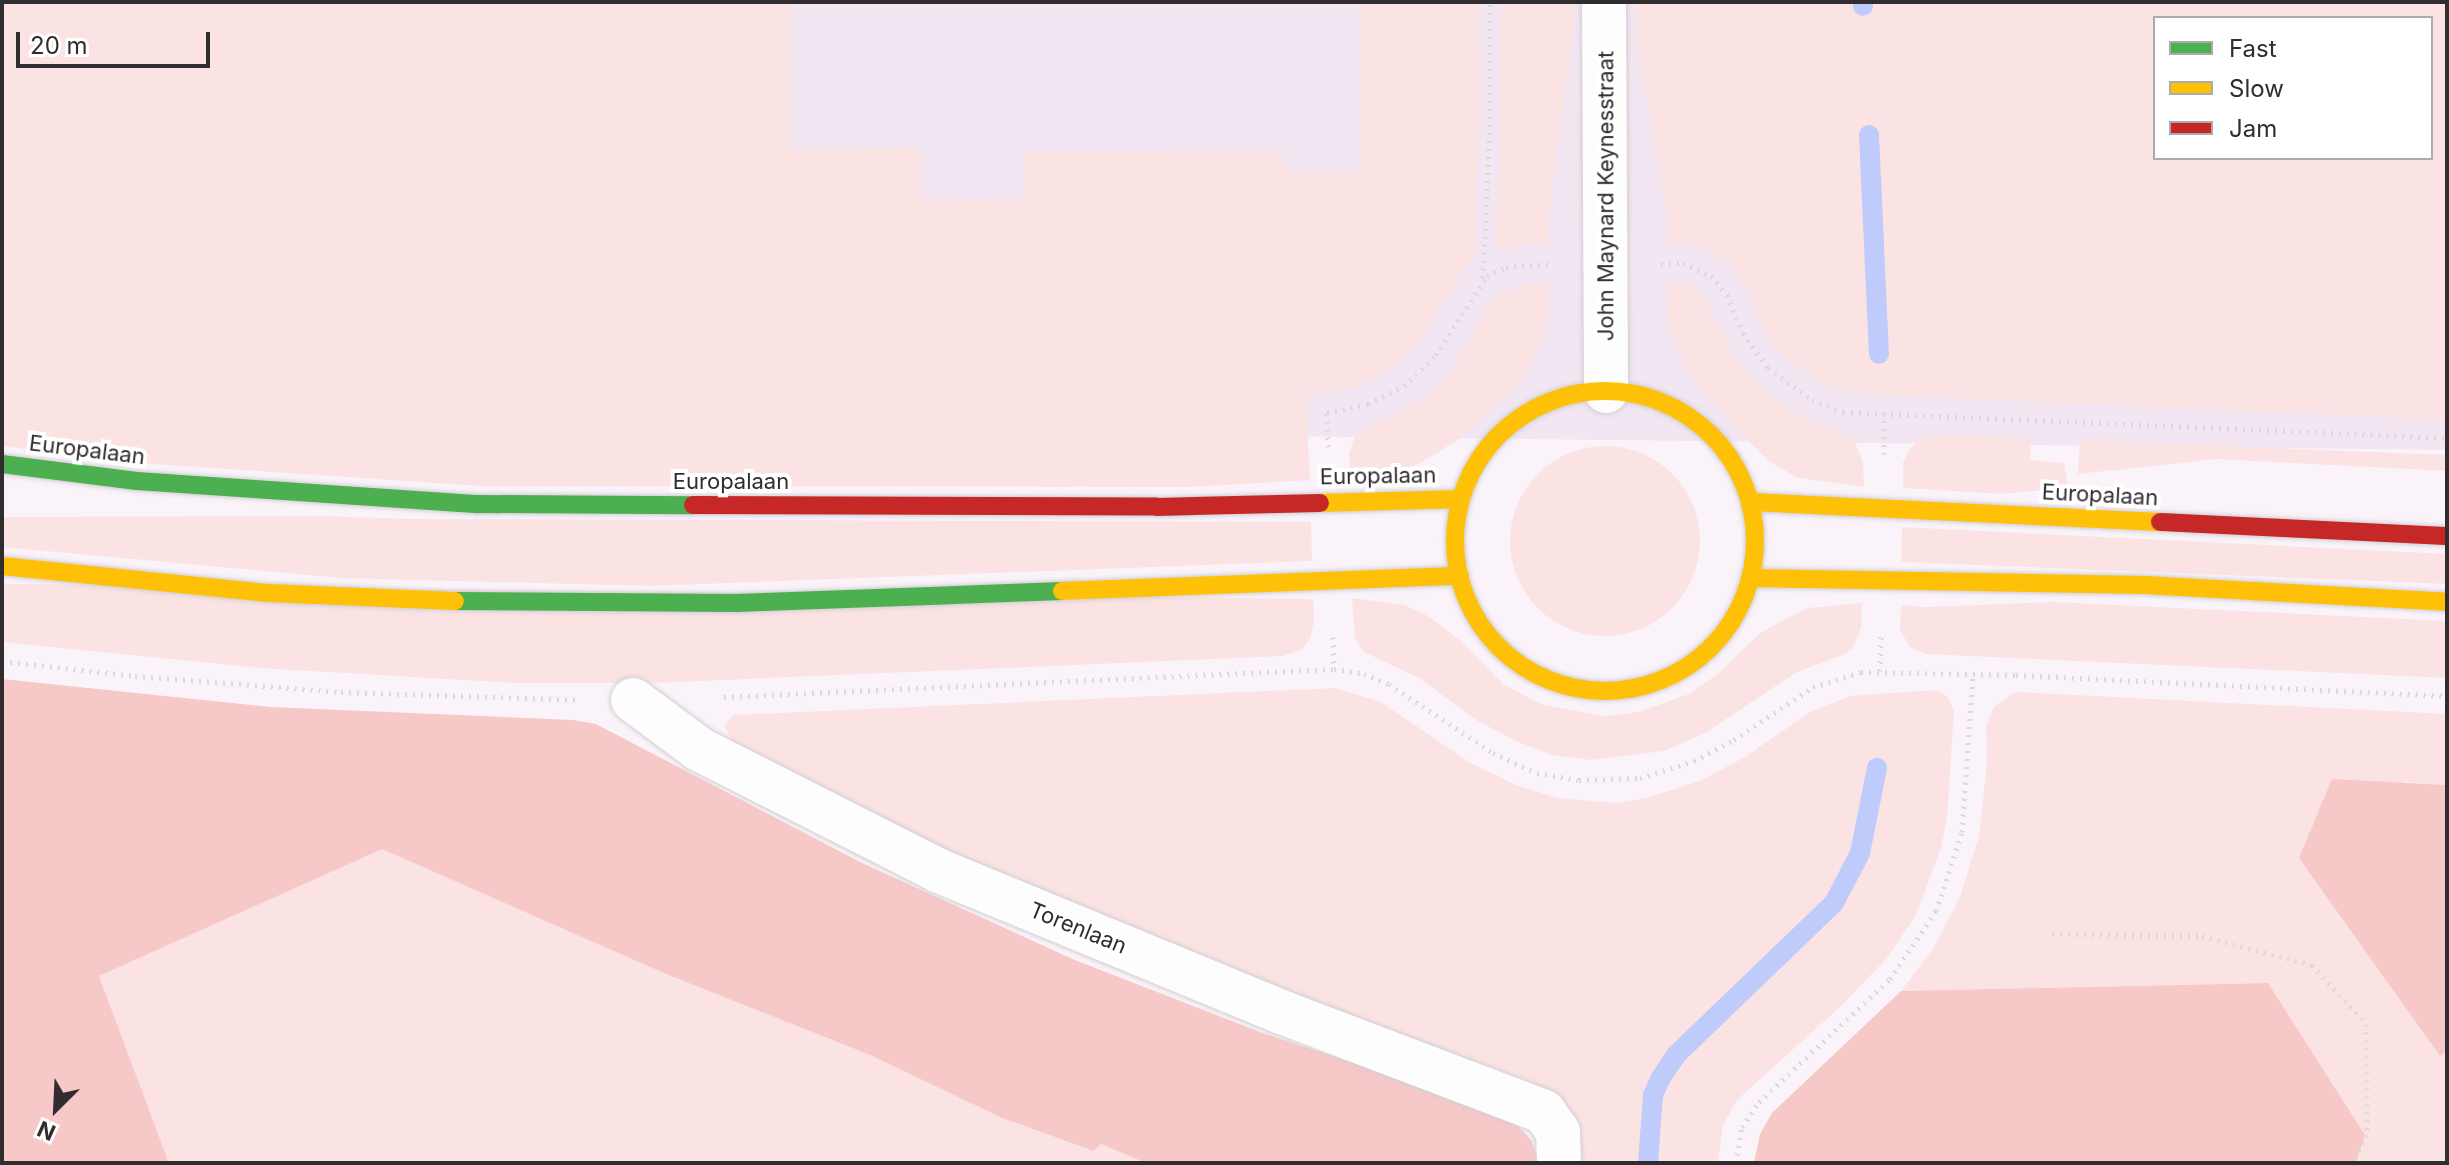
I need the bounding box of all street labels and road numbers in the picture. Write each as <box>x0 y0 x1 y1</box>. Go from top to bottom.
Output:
street label: John Maynard Keynesstraat <box>1593 51 1619 341</box>
street label: Europalaan <box>28 430 146 470</box>
street label: Europalaan <box>1320 462 1436 490</box>
street label: Europalaan <box>673 469 789 495</box>
street label: Europalaan <box>2041 479 2159 511</box>
street label: Torenlaan <box>1026 897 1130 959</box>

